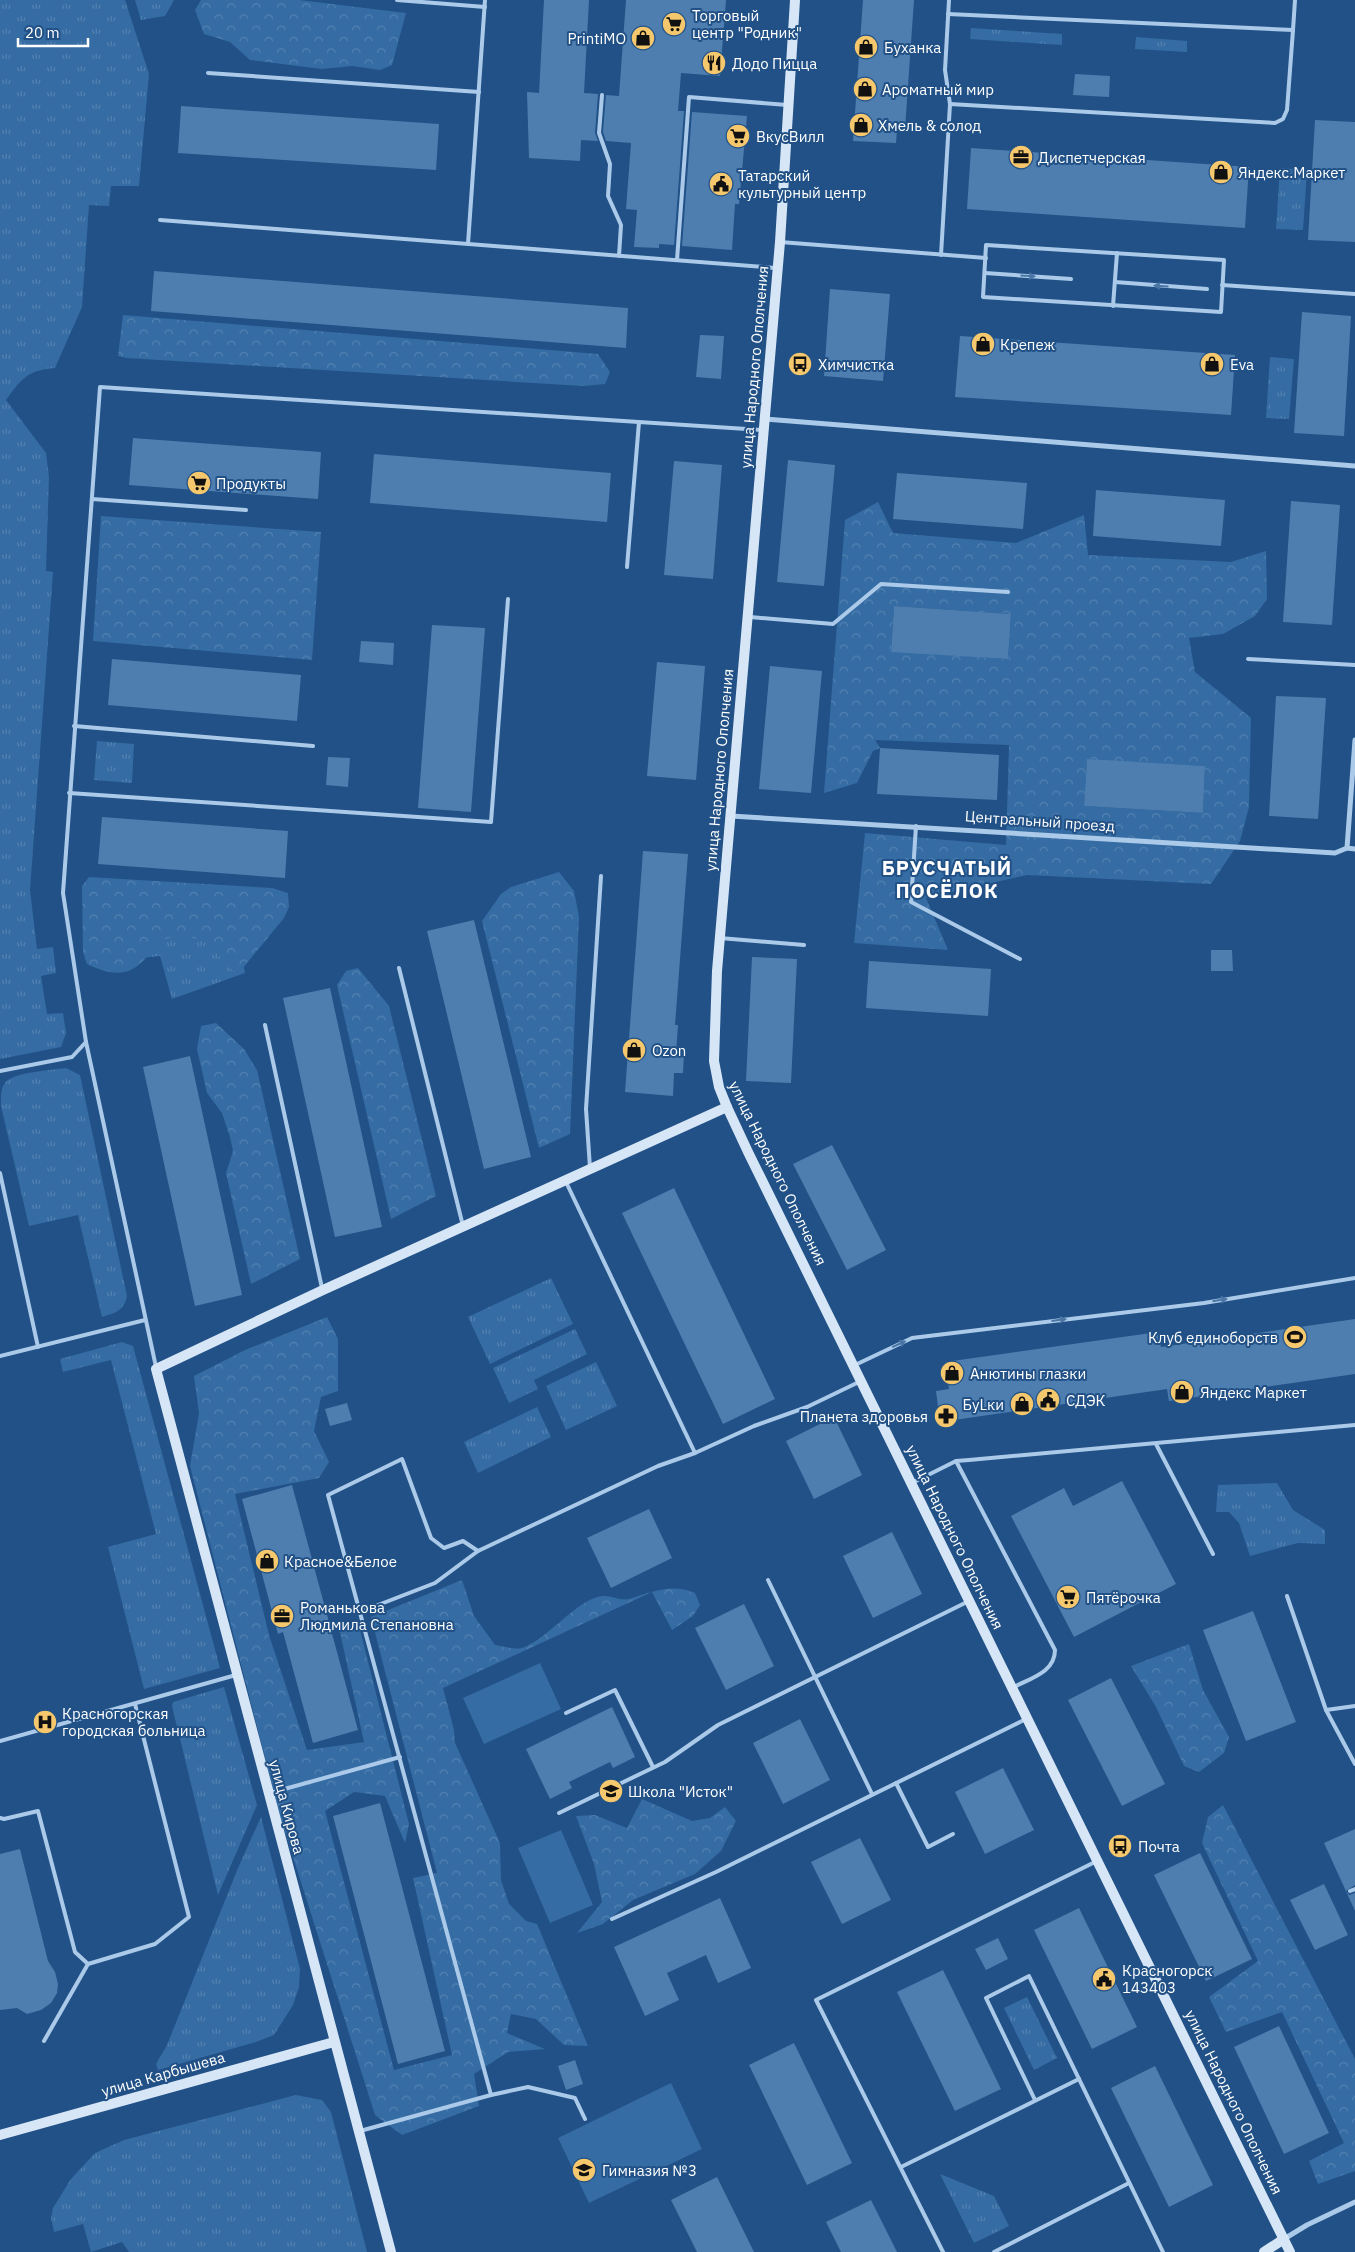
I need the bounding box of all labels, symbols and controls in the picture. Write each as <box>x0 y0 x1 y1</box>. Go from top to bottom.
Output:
place label: Торговый центр "Родник" <box>692 6 802 42</box>
supermarket icon: Торговый центр "Родник" <box>661 11 687 37</box>
scale bar <box>18 15 88 47</box>
text: 20 m <box>25 23 60 42</box>
shop icon: PrintiMO <box>630 25 656 51</box>
place label: PrintiMO <box>567 29 626 48</box>
shop icon: Буханка <box>853 34 879 60</box>
place label: Буханка <box>884 38 941 57</box>
restaurant icon: Додо Пицца <box>701 50 727 76</box>
place label: Додо Пицца <box>732 54 817 73</box>
shop icon: Ароматный мир <box>852 76 878 102</box>
place label: Ароматный мир <box>882 80 994 99</box>
shop icon: Хмель & солод <box>848 112 874 138</box>
place label: Хмель & солод <box>878 116 981 135</box>
supermarket icon: ВкусВилл <box>725 123 751 149</box>
place label: ВкусВилл <box>756 127 824 146</box>
office icon: Диспетчерская <box>1008 144 1034 170</box>
place label: Диспетчерская <box>1038 148 1146 167</box>
shop icon: Яндекс.Маркет <box>1208 159 1234 185</box>
place label: Яндекс.Маркет <box>1238 163 1345 182</box>
place label: Татарский культурный центр <box>738 166 866 202</box>
public building icon: Татарский культурный центр <box>708 171 734 197</box>
street label: улица Народного Ополчения <box>736 265 772 469</box>
one-way arrow <box>1020 272 1036 280</box>
one-way arrow <box>1153 281 1169 289</box>
shop icon: Крепеж <box>970 331 996 357</box>
place label: Крепеж <box>1000 335 1055 354</box>
bus stop icon: Химчистка <box>787 351 813 377</box>
shop icon: Eva <box>1199 351 1225 377</box>
place label: Химчистка <box>818 355 894 374</box>
place label: Eva <box>1230 355 1254 374</box>
supermarket icon: Продукты <box>186 470 212 496</box>
place label: Продукты <box>216 474 286 493</box>
street label: улица Народного Ополчения <box>701 668 737 872</box>
street label: Центральный проезд <box>964 806 1116 836</box>
district label: БРУСЧАТЫЙ ПОСЁЛОК <box>882 854 1012 904</box>
shop icon: Ozon <box>621 1037 647 1063</box>
place label: Ozon <box>652 1041 686 1060</box>
street label: улица Народного Ополчения <box>725 1078 831 1268</box>
one-way arrow <box>1213 1296 1229 1304</box>
one-way arrow <box>1051 1316 1067 1324</box>
sports icon: Клуб единоборств <box>1282 1324 1308 1350</box>
place label: Клуб единоборств <box>1148 1328 1278 1347</box>
one-way arrow <box>892 1340 906 1348</box>
shop icon: Анютины глазки <box>939 1360 965 1386</box>
place label: Анютины глазки <box>970 1364 1086 1383</box>
shop icon: Яндекс Маркет <box>1169 1379 1195 1405</box>
place label: Яндекс Маркет <box>1200 1383 1307 1402</box>
public building icon: СДЭК <box>1035 1387 1061 1413</box>
shop icon: БуLки <box>1009 1391 1035 1417</box>
place label: СДЭК <box>1066 1391 1106 1410</box>
place label: БуLки <box>963 1395 1004 1414</box>
pharmacy icon: Планета здоровья <box>933 1403 959 1429</box>
place label: Планета здоровья <box>800 1407 928 1426</box>
street label: улица Народного Ополчения <box>902 1442 1008 1632</box>
shop icon: Красное&Белое <box>254 1548 280 1574</box>
place label: Красное&Белое <box>284 1552 397 1571</box>
supermarket icon: Пятёрочка <box>1055 1584 1081 1610</box>
place label: Пятёрочка <box>1086 1588 1161 1607</box>
place label: Романькова Людмила Степановна <box>300 1598 454 1634</box>
office icon: Романькова Людмила Степановна <box>269 1603 295 1629</box>
place label: Красногорская городская больница <box>62 1704 206 1740</box>
hospital icon: Красногорская городская больница <box>32 1709 58 1735</box>
street label: улица Кирова <box>265 1758 309 1856</box>
school or university icon: Школа "Исток" <box>598 1778 624 1804</box>
place label: Школа "Исток" <box>628 1782 733 1801</box>
bus stop icon: Почта <box>1107 1833 1133 1859</box>
place label: Почта <box>1138 1837 1180 1856</box>
place label: Красногорск 143403 <box>1122 1961 1213 1997</box>
public building icon: Красногорск 143403 <box>1091 1966 1117 1992</box>
street label: улица Народного Ополчения <box>1181 2007 1287 2197</box>
street label: улица Карбышева <box>99 2047 227 2101</box>
school or university icon: Гимназия №3 <box>571 2157 597 2183</box>
place label: Гимназия №3 <box>602 2161 697 2180</box>

